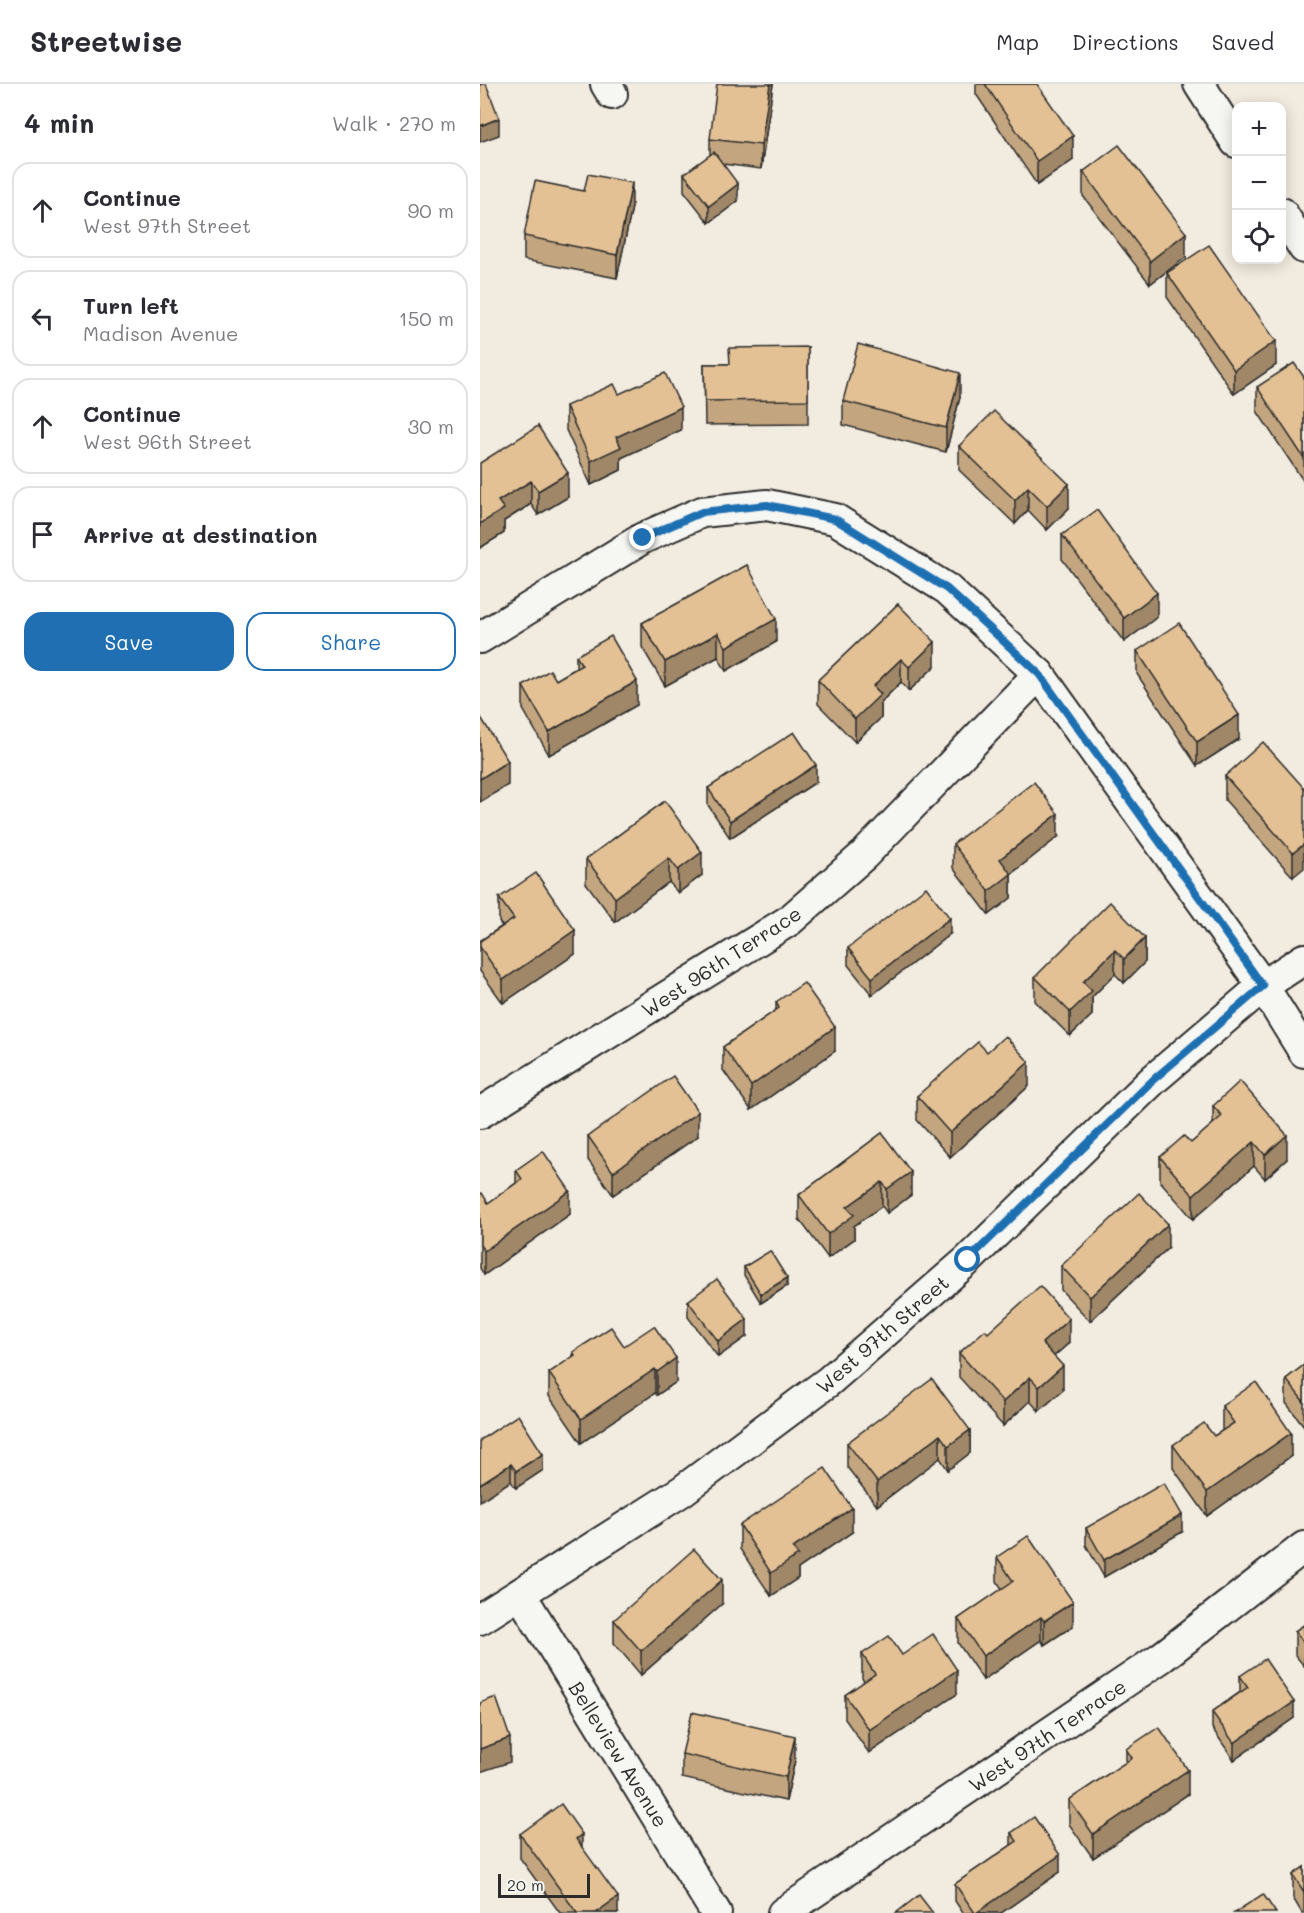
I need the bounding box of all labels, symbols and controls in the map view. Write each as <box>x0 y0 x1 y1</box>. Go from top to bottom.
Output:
text: Streetwise <box>30 23 182 59</box>
text: Map <box>996 28 1039 55</box>
text: Directions <box>1072 28 1179 55</box>
text: Saved <box>1212 28 1274 55</box>
map controls <box>1232 102 1286 264</box>
button: + <box>1232 102 1286 156</box>
text: 4 min <box>24 106 94 140</box>
text: Walk · 270 m <box>332 110 456 136</box>
button: − <box>1232 156 1286 210</box>
text: Continue <box>83 183 181 212</box>
icon: ahead <box>26 194 59 227</box>
text: 90 m <box>408 197 454 223</box>
button: locate <box>1232 210 1286 264</box>
text: West 97th Street <box>83 212 251 238</box>
text: Turn left <box>83 291 179 320</box>
icon: left <box>26 302 59 335</box>
text: 150 m <box>399 305 454 331</box>
text: Madison Avenue <box>83 320 238 346</box>
text: Continue <box>83 399 181 428</box>
icon: ahead <box>26 410 59 443</box>
text: 30 m <box>408 413 454 439</box>
text: West 96th Street <box>83 428 252 454</box>
icon: arrive <box>26 518 59 551</box>
text: Arrive at destination <box>83 520 318 549</box>
route end <box>629 524 655 550</box>
button: Save <box>24 612 234 671</box>
button: Share <box>246 612 456 671</box>
street label: West 96th Terrace <box>636 900 806 1022</box>
route start <box>954 1246 980 1272</box>
street label: West 97th Street <box>810 1269 954 1399</box>
street label: West 97th Terrace <box>963 1673 1131 1797</box>
street label: Belleview Avenue <box>564 1676 674 1832</box>
scale bar <box>498 1871 590 1898</box>
text: 20 m <box>507 1874 544 1895</box>

